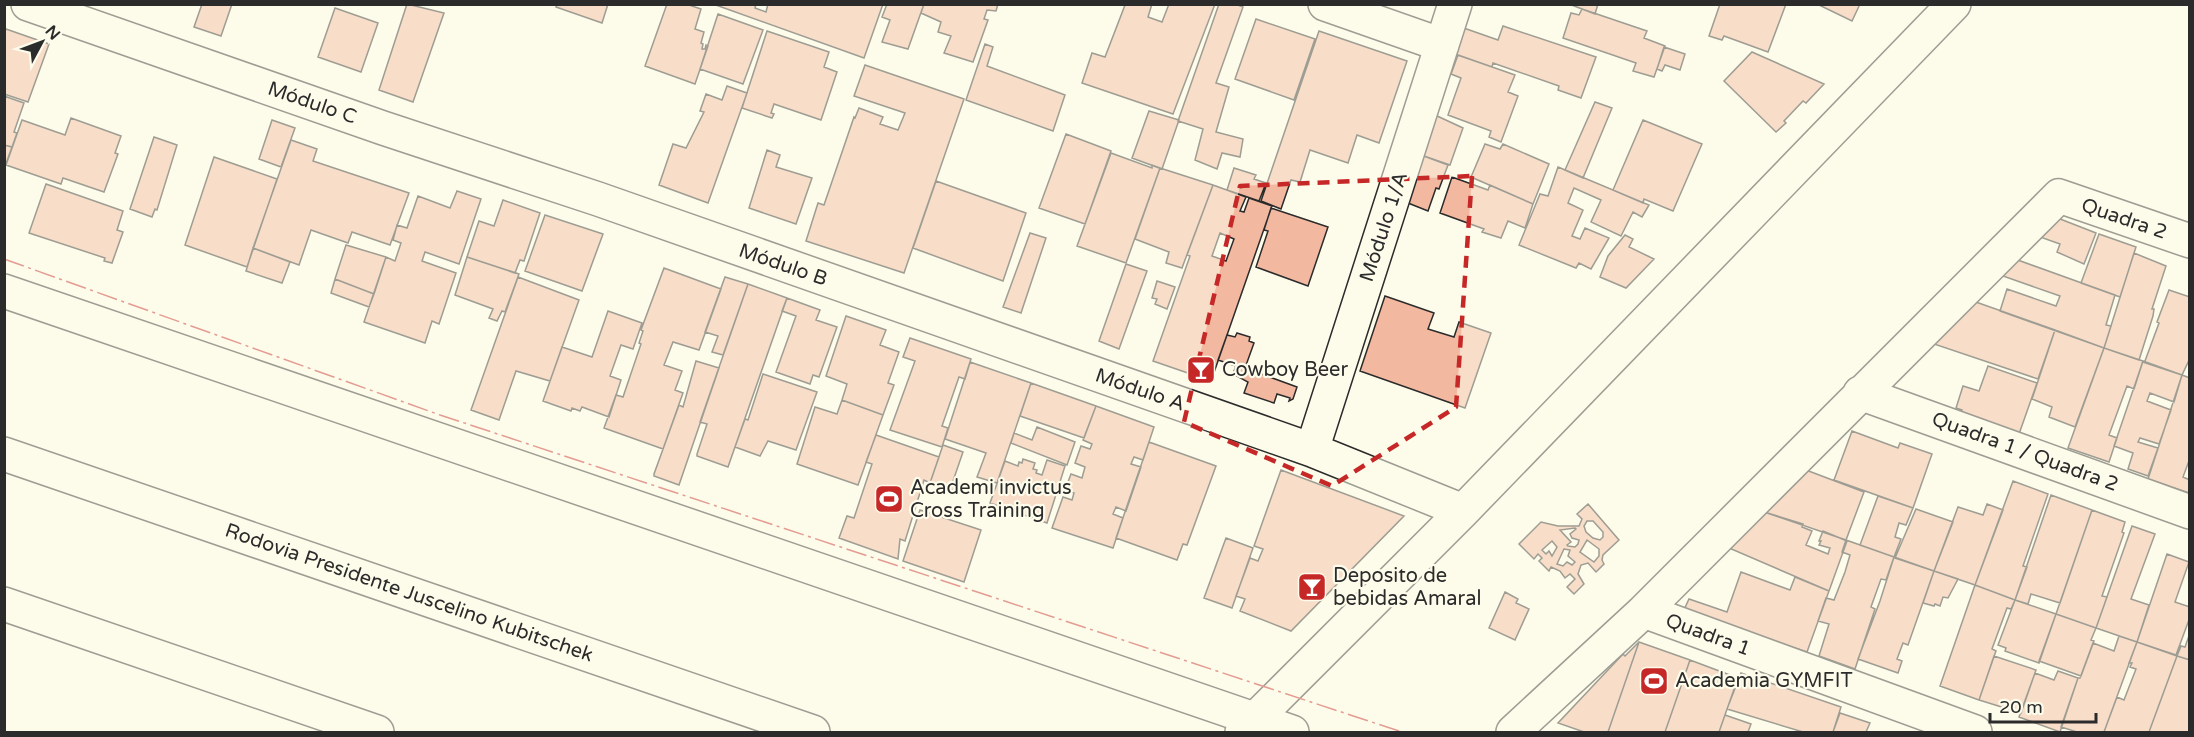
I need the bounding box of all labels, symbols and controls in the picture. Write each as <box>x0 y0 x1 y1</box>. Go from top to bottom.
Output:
north arrow <box>12 12 72 72</box>
text: N <box>41 21 64 44</box>
street label: Módulo C <box>264 77 360 129</box>
street label: Módulo 1/A <box>1355 169 1413 285</box>
street label: Quadra 2 <box>2078 193 2170 245</box>
street label: Módulo B <box>736 239 830 291</box>
bar icon: Cowboy Beer <box>1185 354 1217 386</box>
place label: Cowboy Beer <box>1222 358 1348 382</box>
street label: Módulo A <box>1092 363 1188 417</box>
street label: Quadra 1 / Quadra 2 <box>1928 407 2122 497</box>
place label: Academi invictus Cross Training <box>910 476 1072 523</box>
sports icon: Academi invictus Cross Training <box>873 483 905 515</box>
street label: Rodovia Presidente Juscelino Kubitschek <box>222 519 596 667</box>
place label: Deposito de bebidas Amaral <box>1333 564 1481 611</box>
bar icon: Deposito de bebidas Amaral <box>1296 571 1328 603</box>
street label: Quadra 1 <box>1662 609 1754 661</box>
sports icon: Academia GYMFIT <box>1638 665 1670 697</box>
place label: Academia GYMFIT <box>1675 669 1853 693</box>
scale bar <box>1990 686 2096 724</box>
text: 20 m <box>1999 696 2043 718</box>

